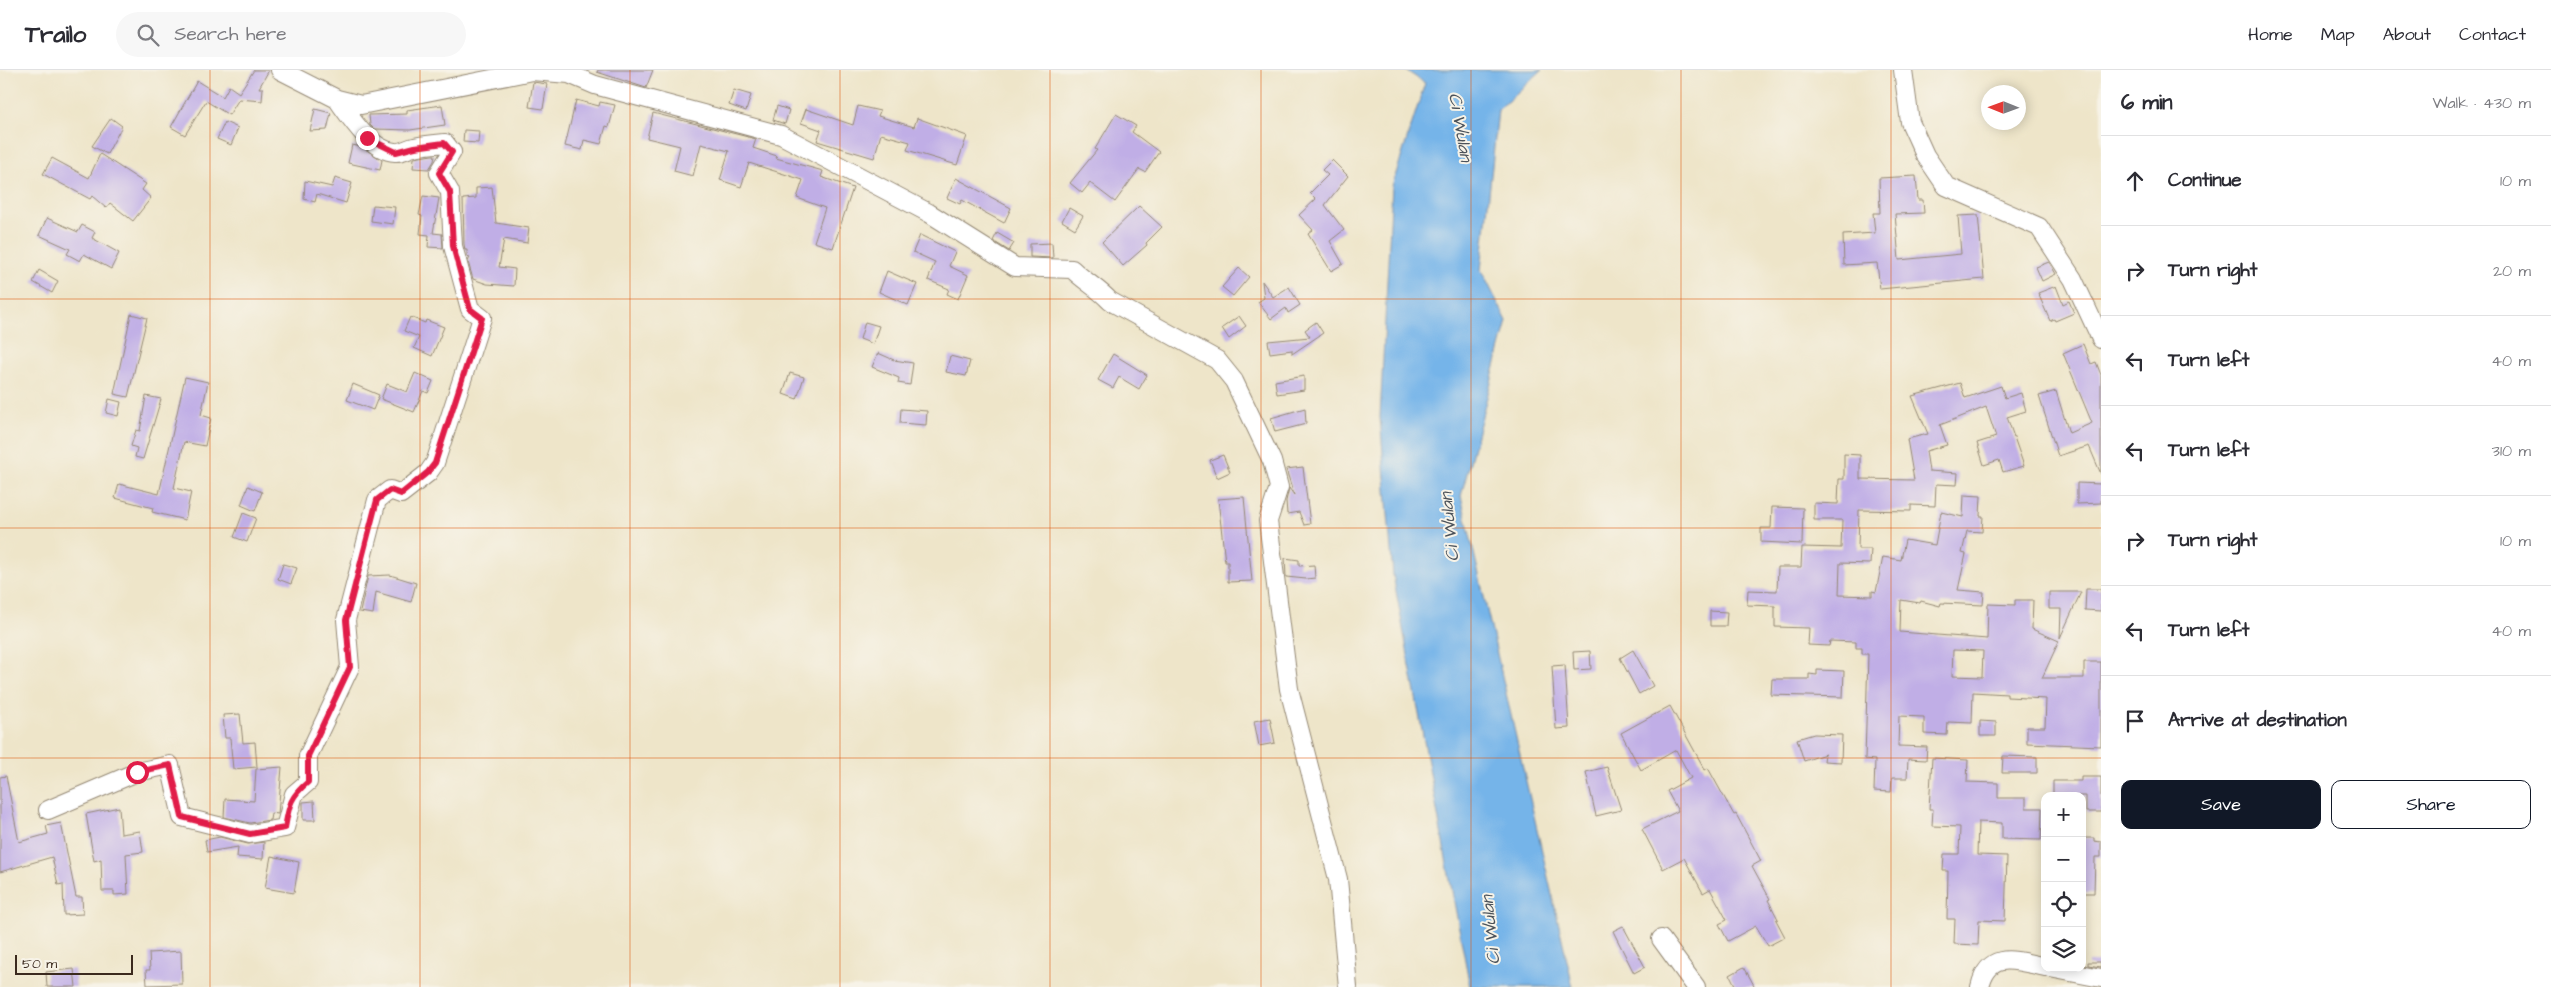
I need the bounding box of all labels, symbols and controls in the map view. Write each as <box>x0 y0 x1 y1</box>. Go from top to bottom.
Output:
search box <box>116 12 466 57</box>
text: Trailo <box>25 18 86 52</box>
icon: search <box>134 21 162 49</box>
text: Search here <box>174 21 286 48</box>
text: Home <box>2248 22 2293 47</box>
text: Map <box>2321 22 2355 47</box>
text: About <box>2383 22 2431 47</box>
text: Contact <box>2459 22 2526 47</box>
north arrow <box>1981 85 2026 130</box>
text: 6 min <box>2121 88 2173 117</box>
water label: Ci Wulan <box>1442 91 1479 166</box>
text: Walk · 430 m <box>2432 92 2531 114</box>
route end <box>356 127 379 150</box>
icon: ahead <box>2121 167 2149 195</box>
text: Continue <box>2168 167 2242 194</box>
text: 10 m <box>2500 170 2531 192</box>
icon: right <box>2121 257 2149 285</box>
text: Turn right <box>2168 257 2257 284</box>
text: 20 m <box>2493 260 2531 282</box>
icon: left <box>2121 347 2149 375</box>
text: Turn left <box>2168 347 2249 374</box>
text: 40 m <box>2491 350 2531 372</box>
icon: left <box>2121 437 2149 465</box>
text: Turn left <box>2168 437 2249 464</box>
text: 310 m <box>2492 440 2531 462</box>
water label: Ci Wulan <box>1433 489 1466 563</box>
icon: right <box>2121 527 2149 555</box>
text: Turn right <box>2168 527 2257 554</box>
text: 10 m <box>2500 530 2531 552</box>
icon: left <box>2121 617 2149 645</box>
text: Turn left <box>2168 617 2249 644</box>
text: 40 m <box>2491 620 2531 642</box>
icon: arrive <box>2121 707 2149 735</box>
text: Arrive at destination <box>2168 707 2347 734</box>
route start <box>126 761 149 784</box>
button: Save <box>2121 780 2321 829</box>
button: Share <box>2331 780 2531 829</box>
map controls <box>2041 792 2086 972</box>
button: + <box>2041 792 2086 837</box>
button: − <box>2041 837 2086 882</box>
button: locate <box>2041 882 2086 927</box>
water label: Ci Wulan <box>1474 892 1507 966</box>
button: layers <box>2041 927 2086 972</box>
scale bar <box>15 952 132 975</box>
text: 50 m <box>22 954 57 974</box>

